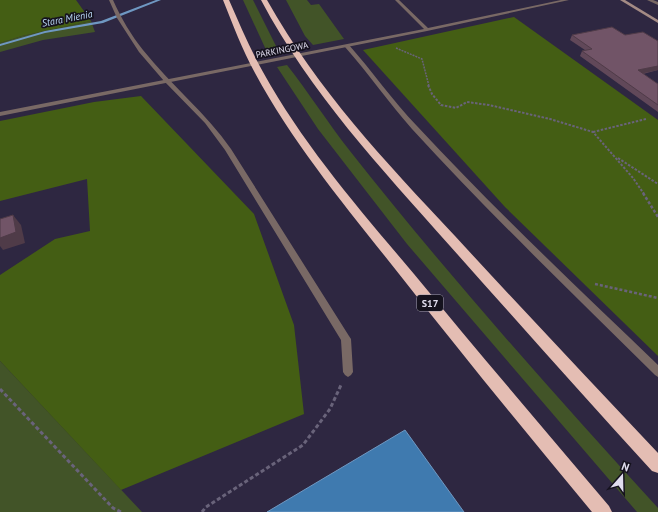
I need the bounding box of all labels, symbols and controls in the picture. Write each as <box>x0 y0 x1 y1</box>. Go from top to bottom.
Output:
water label: Stara Mienia <box>41 7 94 30</box>
street label: PARKINGOWA <box>255 39 310 60</box>
road number: S17 <box>417 295 443 311</box>
north arrow <box>602 456 642 496</box>
text: N <box>620 459 631 474</box>

